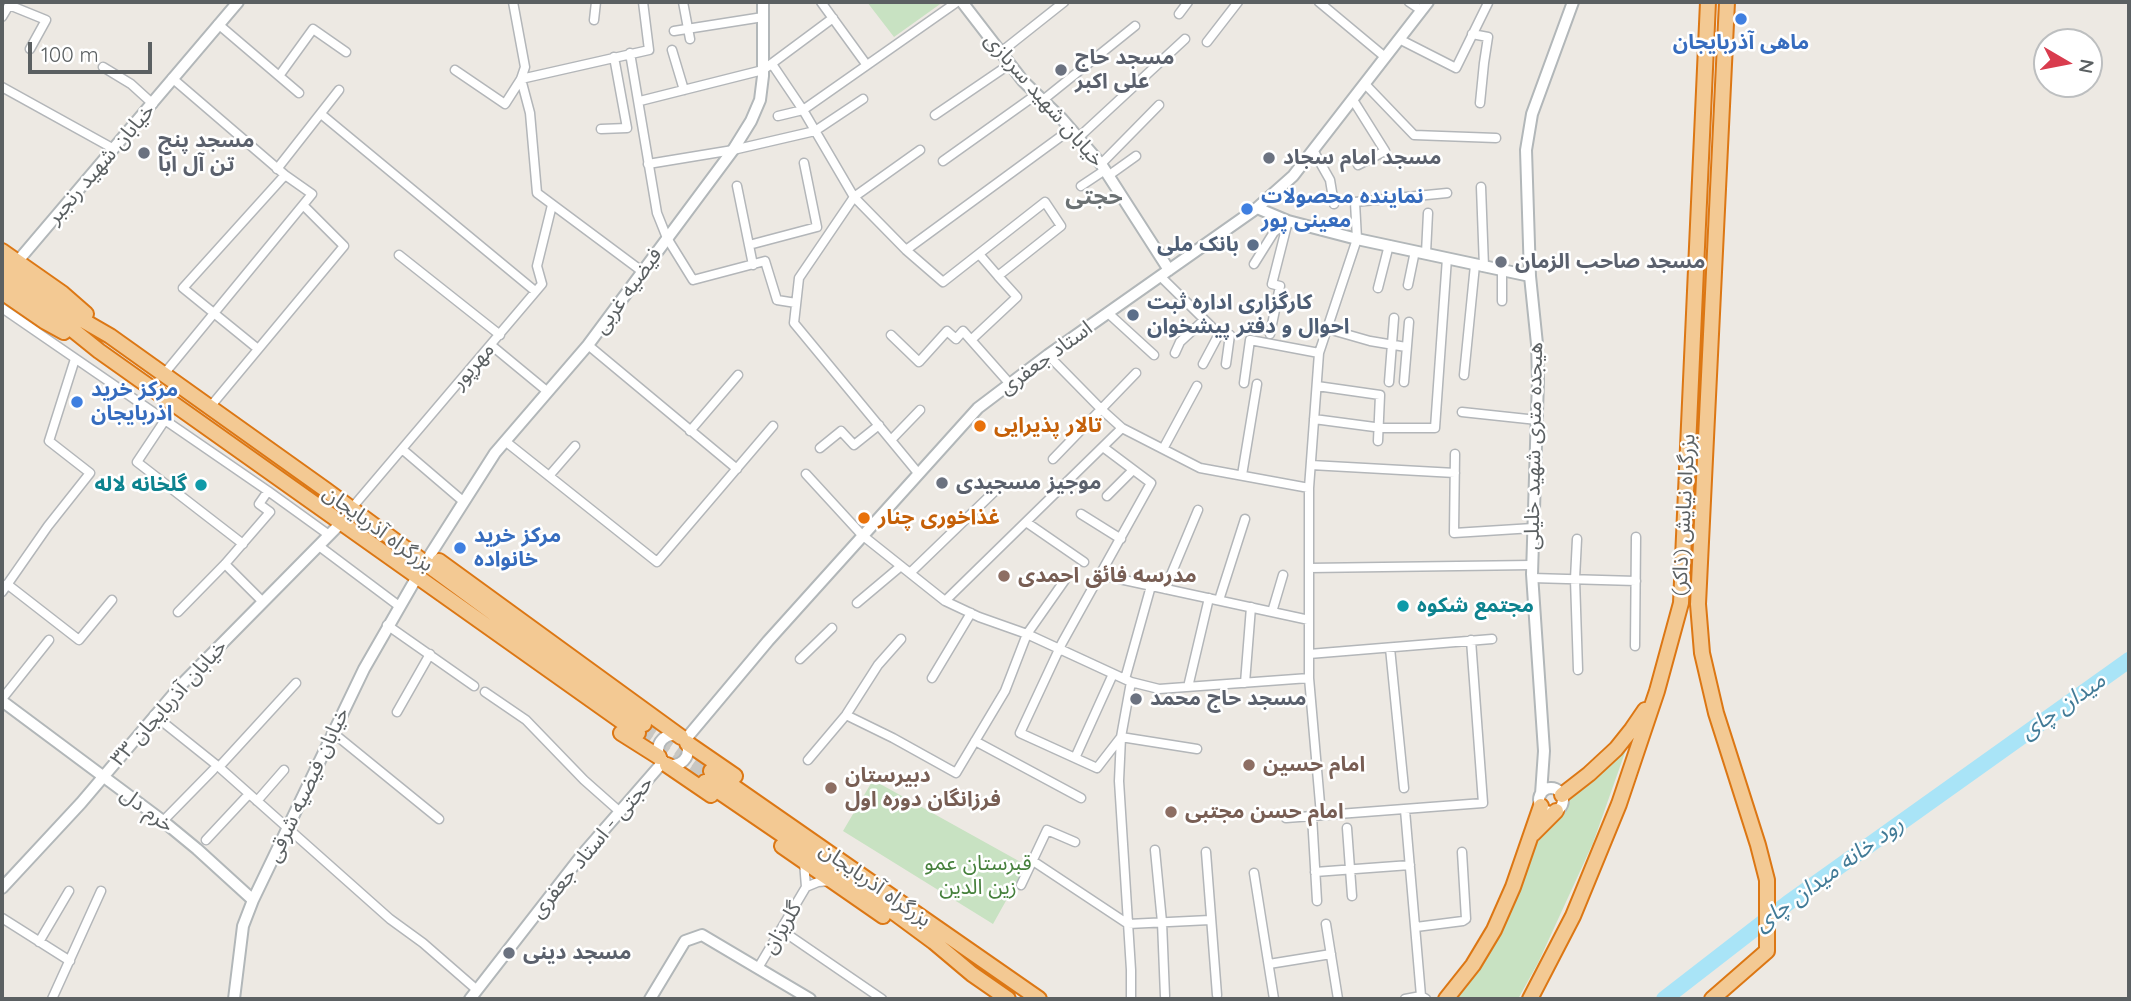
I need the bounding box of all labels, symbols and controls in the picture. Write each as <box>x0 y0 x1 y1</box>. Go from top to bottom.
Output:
marker: ماهی آذربایجان <box>1733 11 1749 27</box>
scale bar <box>32 28 156 72</box>
street label: خیابان شهید سربازی <box>979 28 1109 172</box>
north arrow <box>2033 28 2103 98</box>
place label: ماهی آذربایجان <box>1673 30 1809 56</box>
text: 100 m <box>41 41 99 67</box>
place label: مسجد حاج علی اکبر <box>1075 45 1175 95</box>
text: N <box>2074 57 2100 75</box>
marker: مسجد حاج علی اکبر <box>1053 62 1069 78</box>
street label: خیابان شهید رنجبر <box>42 99 160 229</box>
place label: مسجد پنج تن آل ابا <box>158 128 254 178</box>
marker: مسجد پنج تن آل ابا <box>136 145 152 161</box>
place label: مسجد امام سجاد <box>1283 145 1441 171</box>
marker: مسجد امام سجاد <box>1261 150 1277 166</box>
district label: حجتی <box>1065 183 1123 211</box>
place label: نماینده محصولات معینی پور <box>1261 184 1424 234</box>
marker: نماینده محصولات معینی پور <box>1239 201 1255 217</box>
place label: بانک ملی <box>1157 232 1239 258</box>
marker: بانک ملی <box>1245 237 1261 253</box>
street label: فیضیه غربی <box>588 243 668 339</box>
place label: مسجد صاحب الزمان <box>1515 249 1705 275</box>
marker: مسجد صاحب الزمان <box>1493 254 1509 270</box>
place label: کارگزاری اداره ثبت احوال و دفتر پیشخوان <box>1147 290 1349 340</box>
marker: کارگزاری اداره ثبت احوال و دفتر پیشخوان <box>1125 307 1141 323</box>
street label: استاد جعفری <box>994 316 1098 400</box>
street label: مهرپور <box>446 338 500 394</box>
street label: هیجده متری شهید خلیلی <box>1520 342 1548 550</box>
place label: مرکز خرید اذربایجان <box>91 377 178 427</box>
marker: مرکز خرید اذربایجان <box>69 394 85 410</box>
place label: تالار پذیرایی <box>994 413 1102 439</box>
marker: تالار پذیرایی <box>972 418 988 434</box>
street label: بزرگراه نیایش (ذاکر) <box>1667 433 1701 597</box>
place label: موجیز مسجیدی <box>956 470 1102 496</box>
place label: گلخانه لاله <box>94 472 187 498</box>
marker: موجیز مسجیدی <box>934 475 950 491</box>
marker: گلخانه لاله <box>193 477 209 493</box>
street label: بزرگراه آذربایجان <box>318 480 438 578</box>
place label: غذاخوری چنار <box>878 505 1000 531</box>
marker: غذاخوری چنار <box>856 510 872 526</box>
place label: مرکز خرید خانواده <box>474 523 561 573</box>
marker: مرکز خرید خانواده <box>452 540 468 556</box>
place label: مدرسه فائق احمدی <box>1018 563 1197 589</box>
marker: مدرسه فائق احمدی <box>996 568 1012 584</box>
place label: مجتمع شکوه <box>1417 593 1534 619</box>
marker: مجتمع شکوه <box>1395 598 1411 614</box>
street label: خیابان آذربایجان ۳۳ <box>105 634 233 772</box>
water label: میدان چای <box>2015 667 2111 745</box>
place label: مسجد حاج محمد <box>1150 686 1306 712</box>
marker: مسجد حاج محمد <box>1128 691 1144 707</box>
street label: خیابان فیضیه شرقی <box>261 703 355 867</box>
place label: امام حسین <box>1263 752 1365 778</box>
marker: امام حسین <box>1241 757 1257 773</box>
place label: دبیرستان فرزانگان دوره اول <box>845 763 1001 813</box>
street label: حجتی - استاد جعفری <box>525 771 659 923</box>
marker: دبیرستان فرزانگان دوره اول <box>823 780 839 796</box>
street label: خرم دل <box>115 782 179 838</box>
place label: امام حسن مجتبی <box>1185 799 1344 825</box>
marker: امام حسن مجتبی <box>1163 804 1179 820</box>
water label: رود خانه میدان چای <box>1749 811 1909 937</box>
street label: بزرگراه آذربایجان <box>814 837 936 933</box>
park label: قبرستان عمو زین الدین <box>924 851 1032 901</box>
street label: گلریزان <box>757 897 807 959</box>
place label: مسجد دینی <box>523 940 631 966</box>
marker: مسجد دینی <box>501 945 517 961</box>

